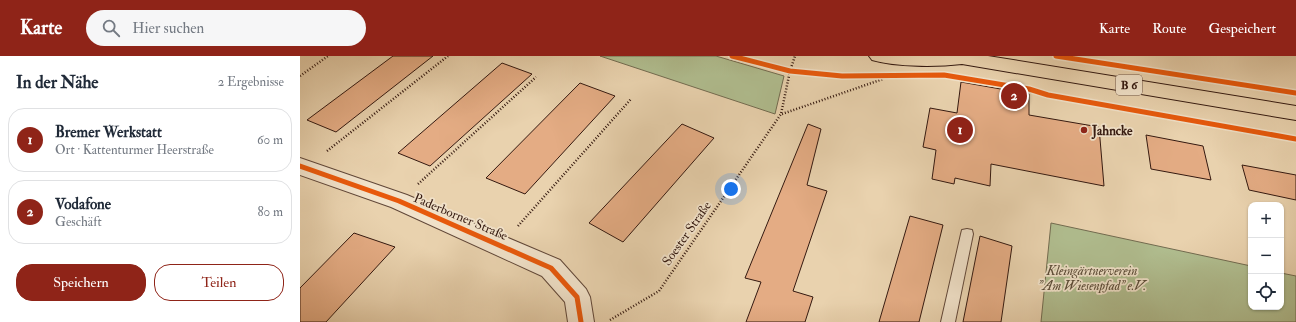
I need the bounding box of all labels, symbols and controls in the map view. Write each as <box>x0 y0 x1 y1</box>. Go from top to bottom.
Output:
search box <box>86 10 366 46</box>
text: Karte <box>20 16 62 40</box>
icon: search <box>100 17 122 39</box>
text: Hier suchen <box>132 19 204 38</box>
text: Karte <box>1099 20 1130 37</box>
text: Route <box>1152 20 1186 37</box>
text: Gespeichert <box>1208 20 1276 37</box>
text: In der Nähe <box>16 72 98 93</box>
text: 2 Ergebnisse <box>218 74 284 90</box>
road number: B 6 <box>1116 75 1142 95</box>
pin: 2 <box>1001 81 1027 111</box>
pin: 1 <box>947 115 973 145</box>
text: Bremer Werkstatt <box>55 123 162 142</box>
place label: Jahncke <box>1091 123 1133 140</box>
marker: Jahncke <box>1079 125 1089 135</box>
text: 1 <box>28 132 32 148</box>
text: 60 m <box>257 132 283 148</box>
text: Ort · Kattenturmer Heerstraße <box>55 142 214 158</box>
your location <box>721 179 741 199</box>
street label: Paderborner Straße <box>411 190 511 244</box>
text: Vodafone <box>55 195 111 214</box>
street label: Soester Straße <box>659 198 715 269</box>
map controls <box>1248 202 1284 310</box>
button: + <box>1248 202 1284 238</box>
text: 2 <box>27 204 33 220</box>
text: 80 m <box>257 204 283 220</box>
text: Geschäft <box>55 214 102 230</box>
button: − <box>1248 238 1284 274</box>
park label: Kleingärtnerverein "Am Wiesenpfad" e.V. <box>1038 263 1147 294</box>
button: Speichern <box>16 264 146 301</box>
button: Teilen <box>154 264 284 301</box>
button: locate <box>1248 274 1284 310</box>

